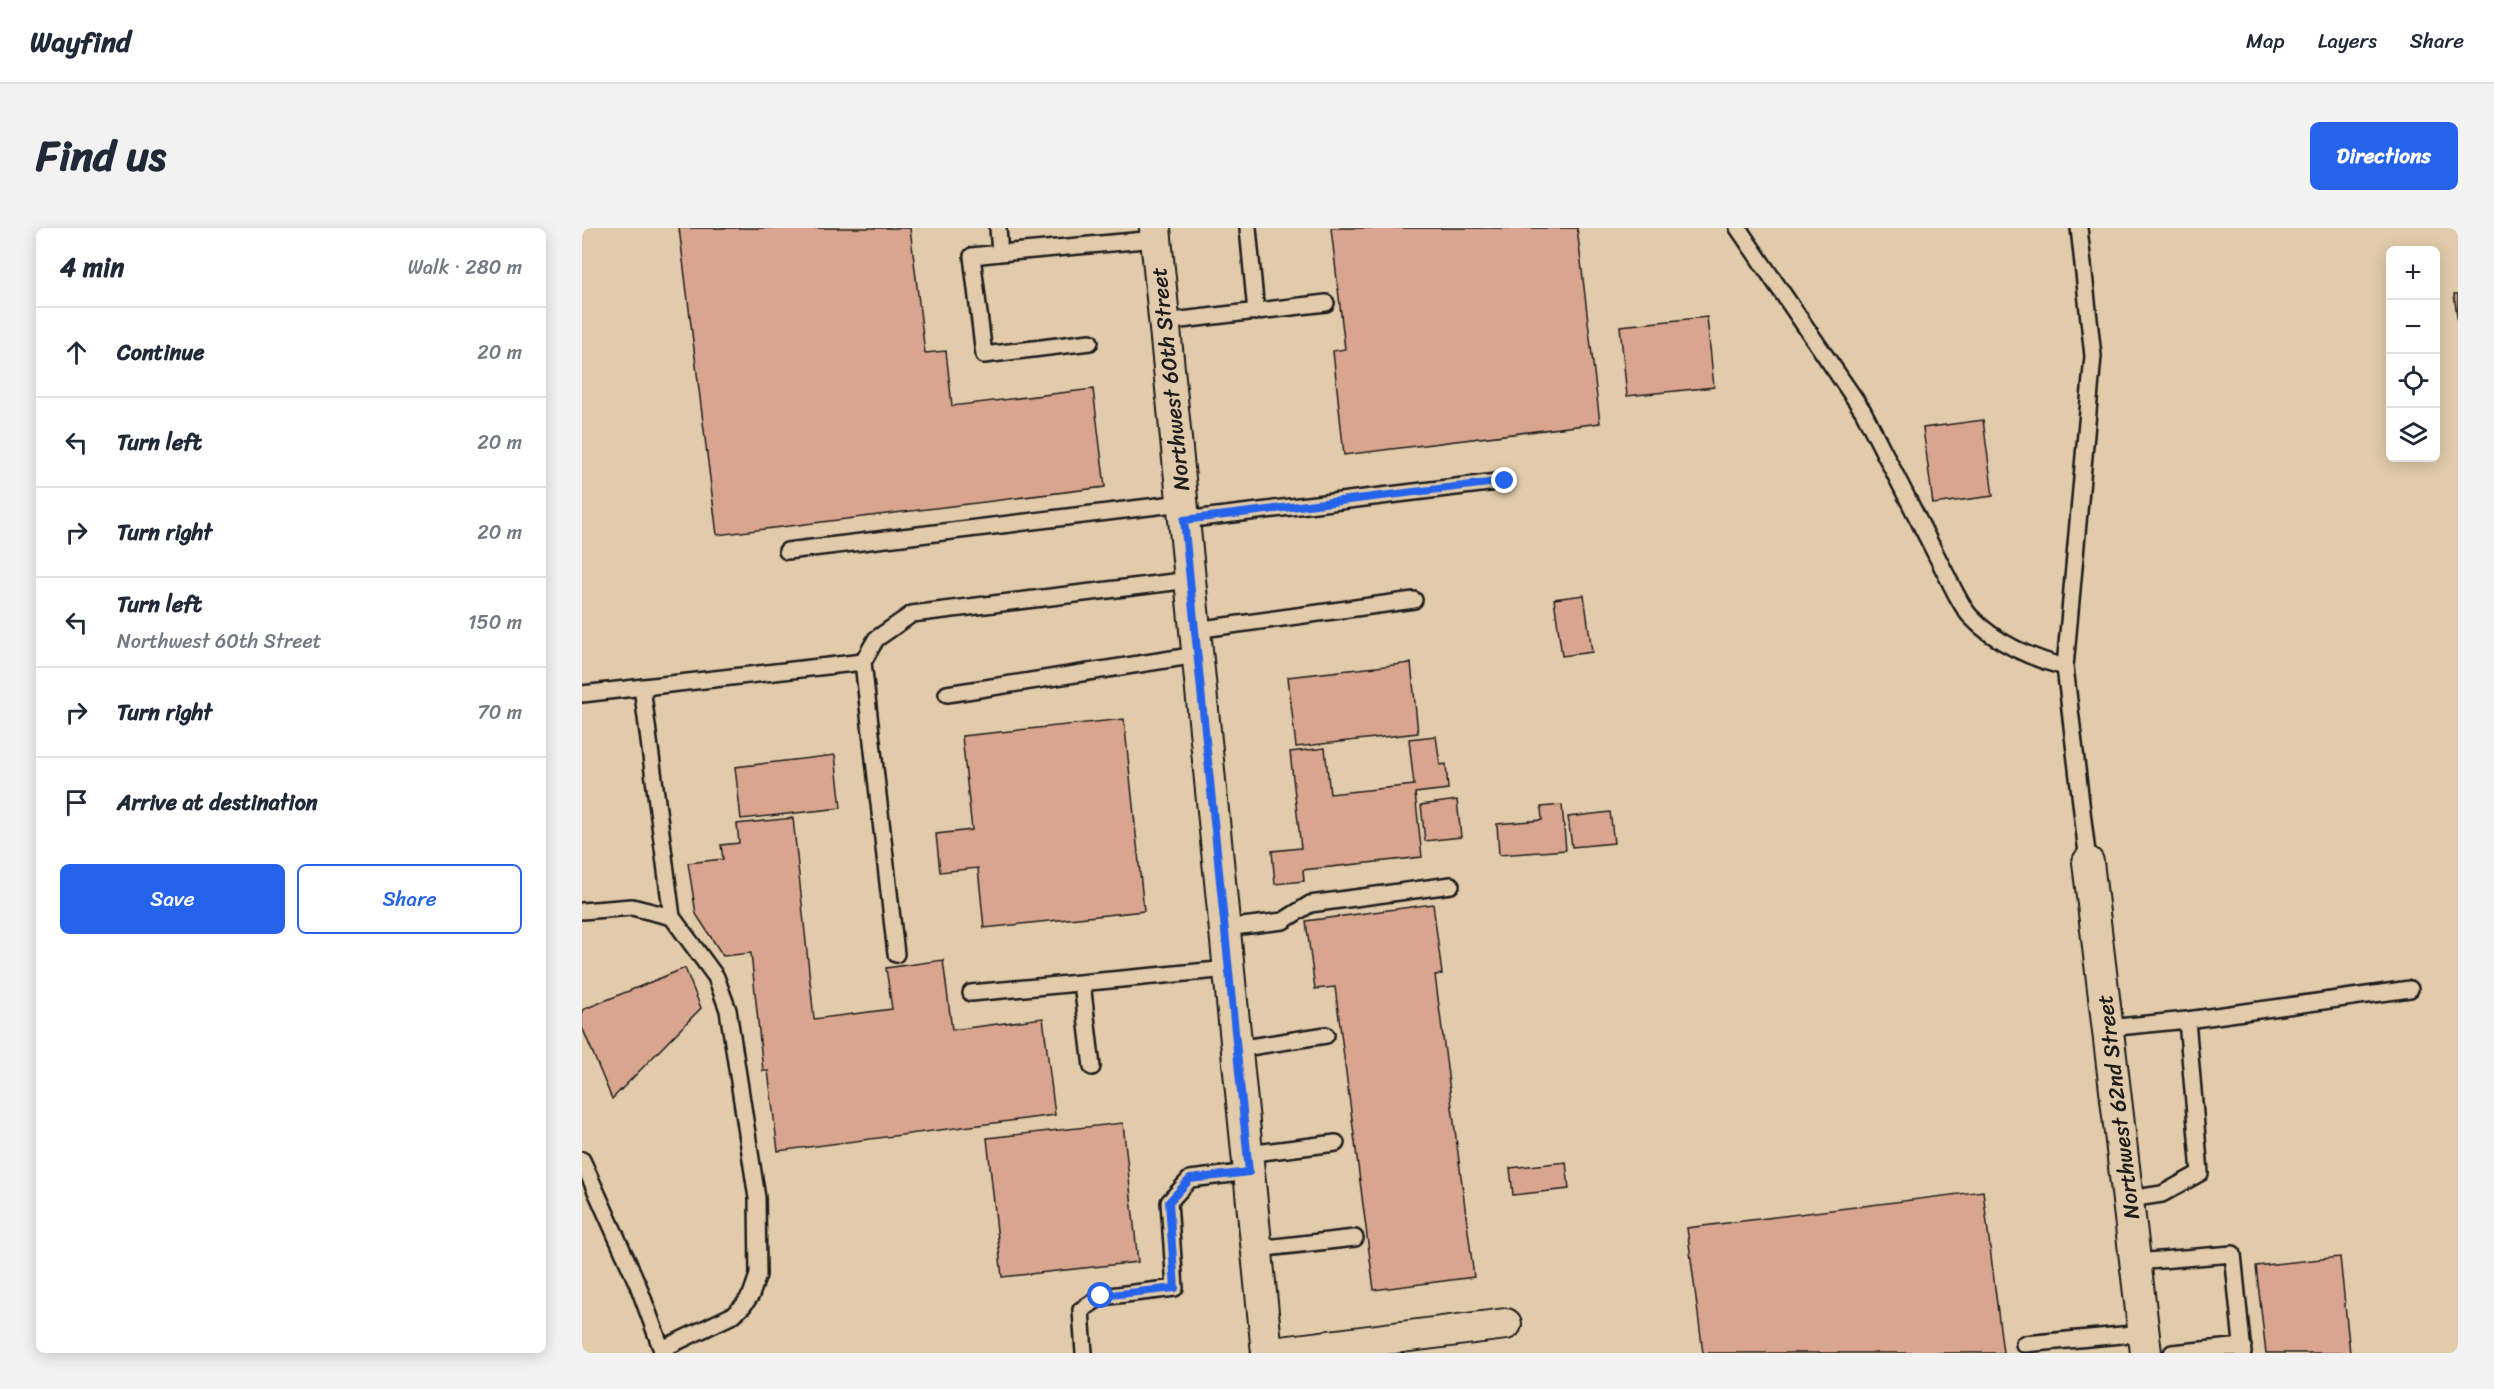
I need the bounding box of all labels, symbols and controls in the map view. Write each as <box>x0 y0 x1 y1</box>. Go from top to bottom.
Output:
text: Wayfind <box>30 17 131 66</box>
text: Map <box>2246 22 2285 60</box>
text: Layers <box>2318 22 2377 60</box>
text: Share <box>2410 22 2464 60</box>
text: Find us <box>36 119 166 193</box>
button: Directions <box>2310 122 2458 190</box>
text: 4 min <box>60 244 124 290</box>
map controls <box>2386 246 2440 462</box>
button: + <box>2386 246 2440 300</box>
text: Walk · 280 m <box>408 250 522 285</box>
street label: Northwest 60th Street <box>1139 265 1201 493</box>
button: − <box>2386 300 2440 354</box>
text: Continue <box>117 333 205 372</box>
text: 20 m <box>477 335 522 370</box>
icon: ahead <box>60 336 93 369</box>
button: locate <box>2386 354 2440 408</box>
button: layers <box>2386 408 2440 462</box>
text: Turn left <box>117 423 202 462</box>
text: 20 m <box>477 425 522 460</box>
icon: left <box>60 426 93 459</box>
route end <box>1491 467 1517 493</box>
text: Turn right <box>117 513 212 552</box>
text: 20 m <box>477 515 522 550</box>
icon: right <box>60 516 93 549</box>
text: Turn left <box>117 585 202 624</box>
text: 150 m <box>468 605 522 640</box>
icon: left <box>60 606 93 639</box>
text: Northwest 60th Street <box>117 624 322 659</box>
text: Turn right <box>117 693 212 732</box>
text: 70 m <box>477 695 522 730</box>
icon: right <box>60 696 93 729</box>
text: Arrive at destination <box>117 783 318 822</box>
icon: arrive <box>60 786 93 819</box>
button: Save <box>60 864 285 934</box>
button: Share <box>297 864 522 934</box>
street label: Northwest 62nd Street <box>2085 992 2151 1222</box>
route start <box>1087 1282 1113 1308</box>

